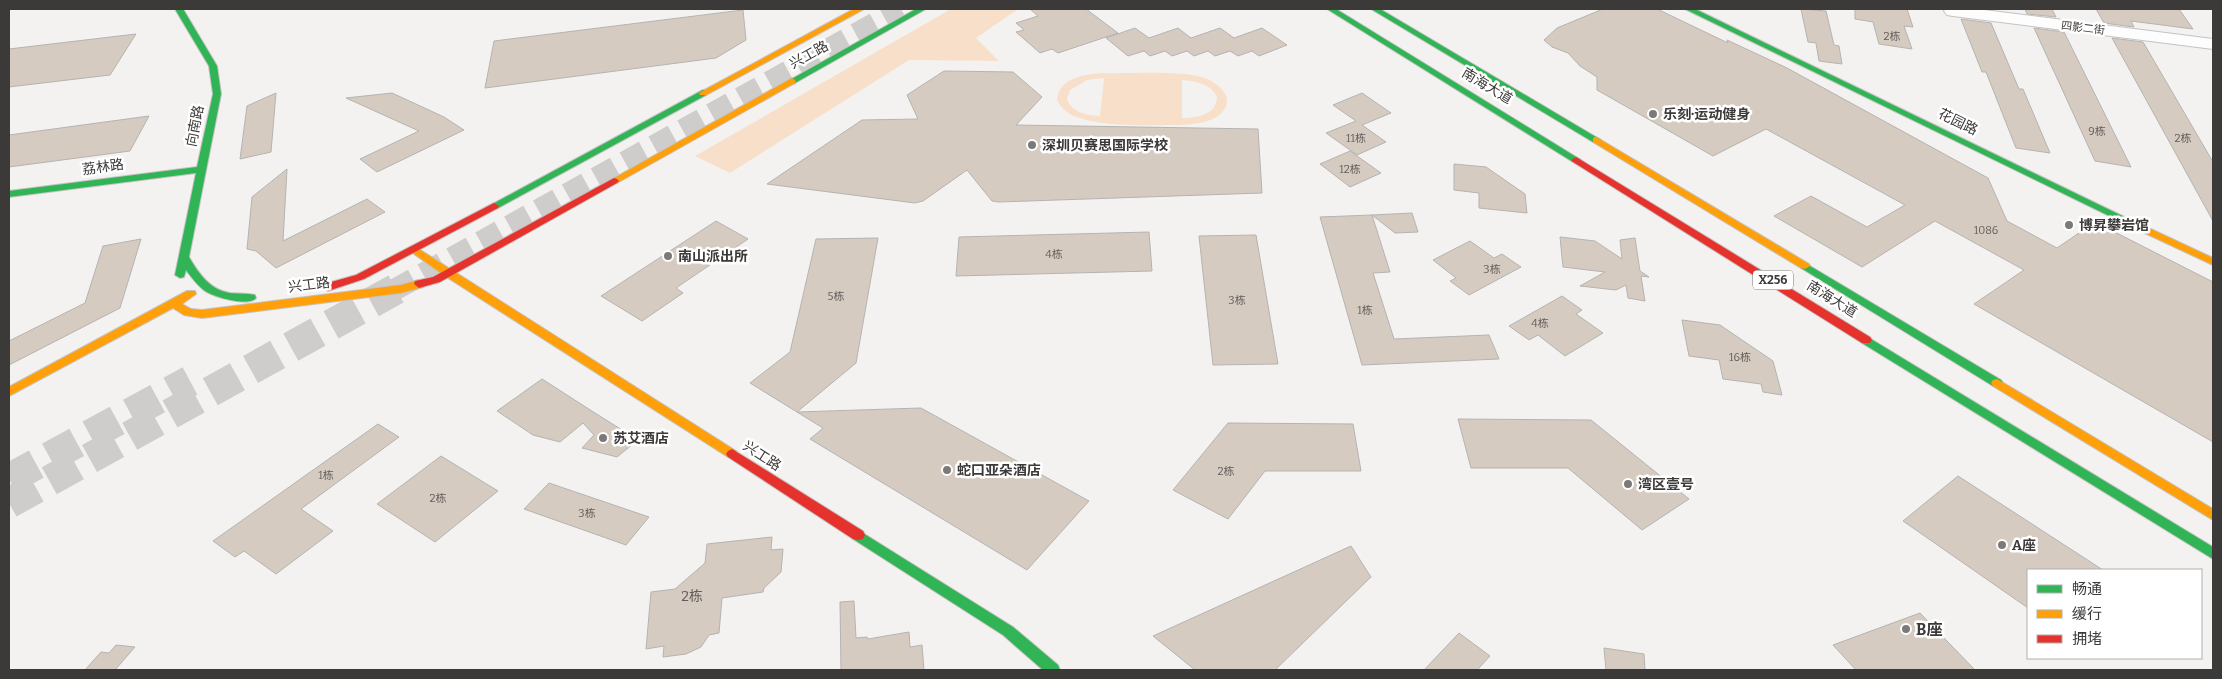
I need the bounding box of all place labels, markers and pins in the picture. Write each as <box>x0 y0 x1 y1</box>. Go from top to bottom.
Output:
place label: 乐刻·运动健身 <box>1663 106 1750 123</box>
marker: 乐刻·运动健身 <box>1647 108 1659 120</box>
place label: 深圳贝赛思国际学校 <box>1042 137 1168 154</box>
marker: 深圳贝赛思国际学校 <box>1026 139 1038 151</box>
place label: 博昇攀岩馆 <box>2079 217 2149 234</box>
marker: 博昇攀岩馆 <box>2063 219 2075 231</box>
place label: 南山派出所 <box>678 248 748 265</box>
marker: 南山派出所 <box>662 250 674 262</box>
place label: 苏艾酒店 <box>613 430 669 447</box>
marker: 苏艾酒店 <box>597 432 609 444</box>
place label: 蛇口亚朵酒店 <box>957 462 1041 479</box>
marker: 蛇口亚朵酒店 <box>941 464 953 476</box>
place label: 湾区壹号 <box>1638 476 1694 493</box>
marker: 湾区壹号 <box>1622 478 1634 490</box>
place label: A座 <box>2012 537 2036 554</box>
marker: A座 <box>1996 539 2008 551</box>
place label: B座 <box>1916 620 1942 639</box>
marker: B座 <box>1900 623 1912 635</box>

